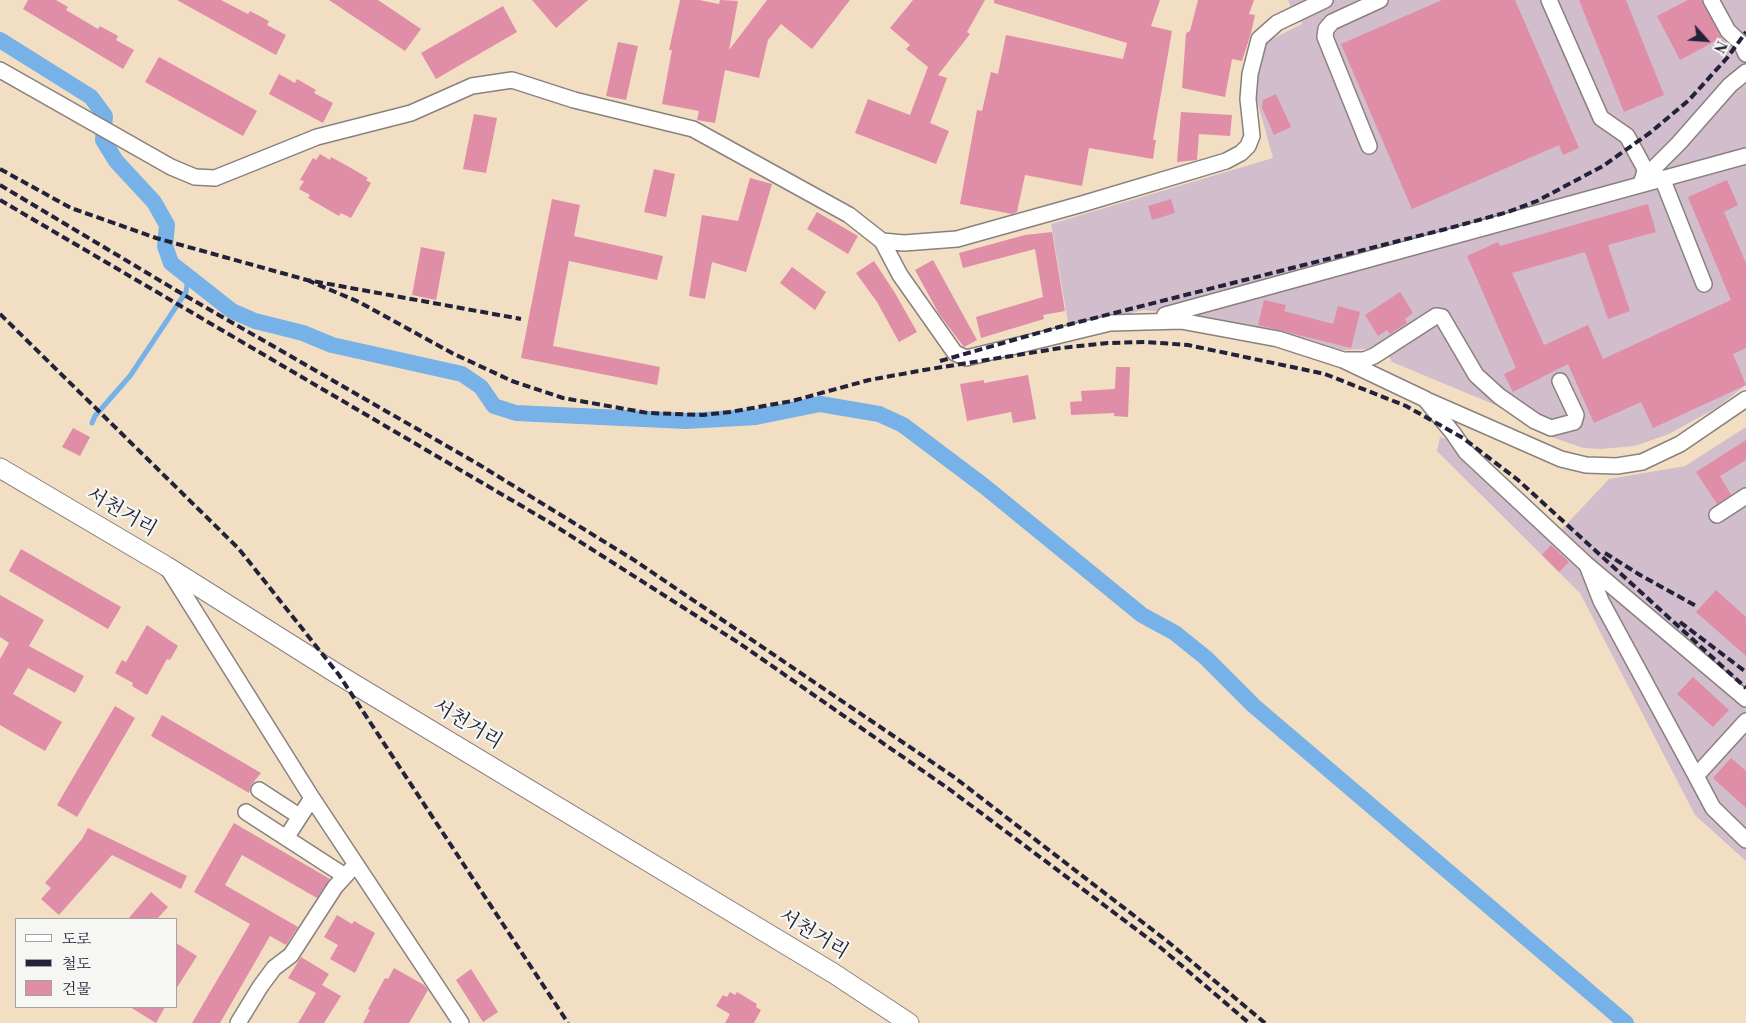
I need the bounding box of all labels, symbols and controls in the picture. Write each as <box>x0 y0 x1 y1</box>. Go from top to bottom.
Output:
north arrow <box>1681 15 1731 65</box>
text: N <box>1709 38 1730 55</box>
street label: 서천거리 <box>82 483 160 543</box>
street label: 서천거리 <box>428 695 506 755</box>
street label: 서천거리 <box>774 905 852 965</box>
legend <box>15 918 178 1008</box>
text: 도로 <box>62 930 91 949</box>
text: 철도 <box>62 955 91 974</box>
text: 건물 <box>62 980 91 999</box>

